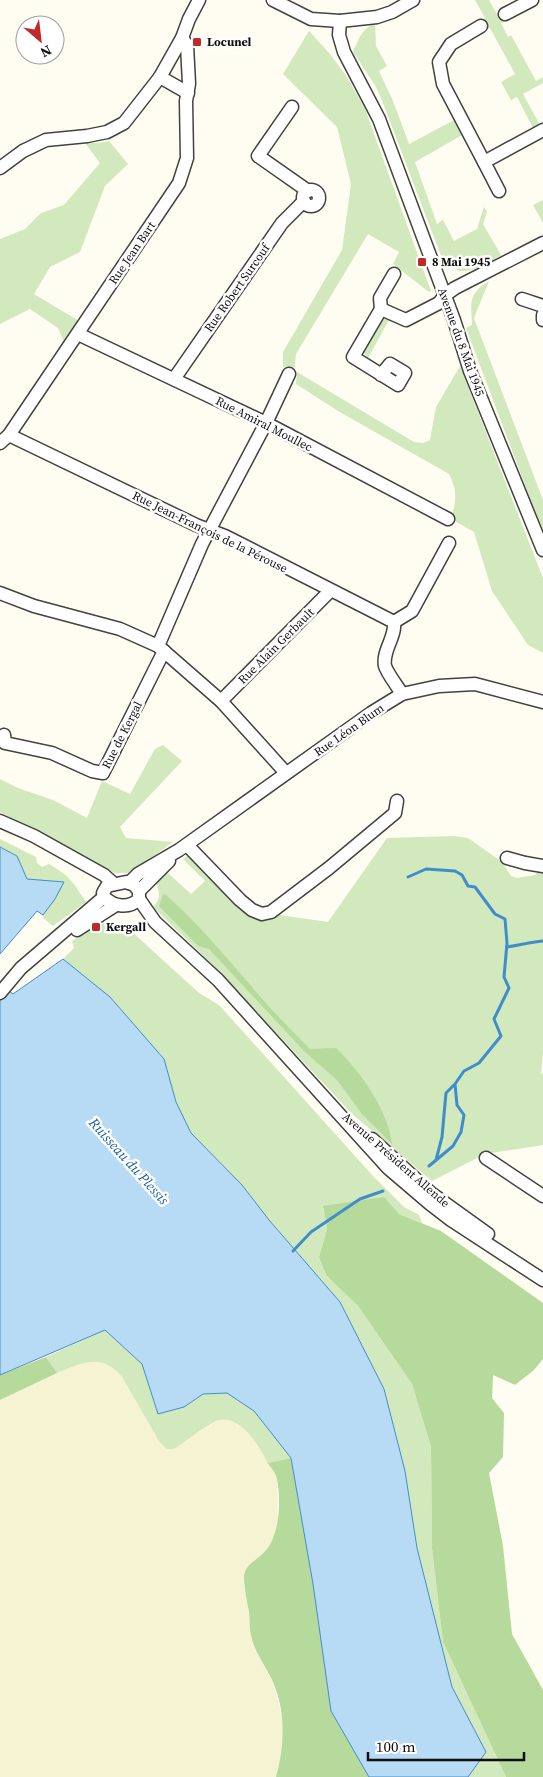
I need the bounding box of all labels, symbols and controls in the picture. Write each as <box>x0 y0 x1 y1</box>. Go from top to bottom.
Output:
north arrow <box>15 15 65 65</box>
place label: Locunel <box>207 34 252 50</box>
marker: Locunel <box>191 36 203 48</box>
text: N <box>37 40 55 63</box>
street label: Rue Jean Bart <box>105 218 159 288</box>
street label: Rue Robert Surcouf <box>201 239 274 335</box>
place label: 8 Mai 1945 <box>432 254 491 270</box>
marker: 8 Mai 1945 <box>416 256 428 268</box>
street label: Avenue du 8 Mai 1945 <box>434 285 488 399</box>
street label: Rue Amiral Moullec <box>213 393 315 455</box>
street label: Rue Jean-François de la Pérouse <box>130 487 290 577</box>
street label: Rue Alain Gerbault <box>234 604 318 688</box>
street label: Rue de Kergal <box>98 698 146 771</box>
street label: Rue Léon Blum <box>311 700 387 760</box>
place label: Kergall <box>106 919 146 935</box>
marker: Kergall <box>90 921 102 933</box>
street label: Avenue Président Allende <box>339 1109 453 1211</box>
water label: Ruisseau du Plessis <box>84 1112 174 1210</box>
scale bar <box>368 1730 524 1762</box>
text: 100 m <box>376 1736 416 1757</box>

